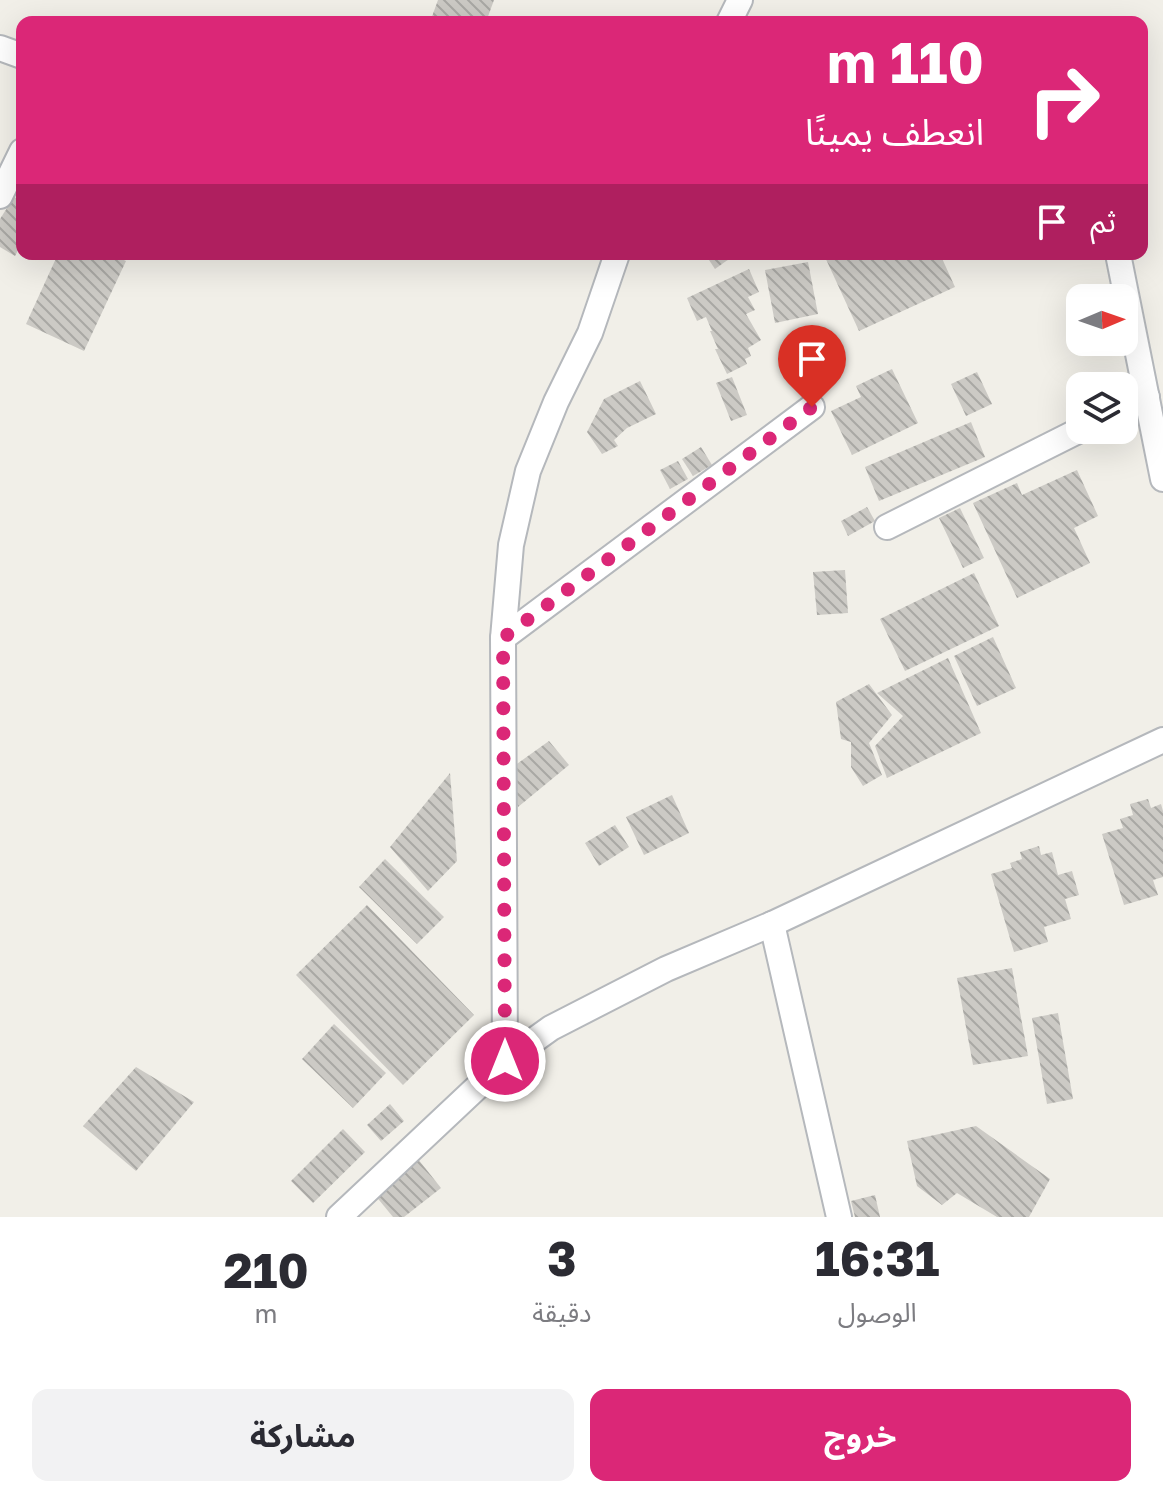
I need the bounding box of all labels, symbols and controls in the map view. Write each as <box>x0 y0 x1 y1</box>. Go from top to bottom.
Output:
text: 110 m <box>827 28 984 95</box>
icon: right <box>1012 48 1116 152</box>
text: انعطف يمينًا <box>805 110 984 153</box>
icon: arrive <box>1030 200 1074 244</box>
text: ثم <box>1090 203 1116 239</box>
north arrow <box>1066 284 1138 356</box>
map controls <box>1066 284 1138 444</box>
pin <box>778 325 846 407</box>
icon: arrive <box>790 337 834 381</box>
button: layers <box>1066 372 1138 444</box>
position arrow <box>463 1019 547 1103</box>
text: 3 <box>547 1229 576 1287</box>
text: 16:31 <box>815 1229 940 1287</box>
text: 210 <box>224 1241 309 1299</box>
text: دقيقة <box>532 1297 591 1328</box>
text: الوصول <box>838 1297 917 1328</box>
text: m <box>255 1298 278 1329</box>
button: مشاركة <box>32 1389 574 1481</box>
button: خروج <box>590 1389 1131 1481</box>

